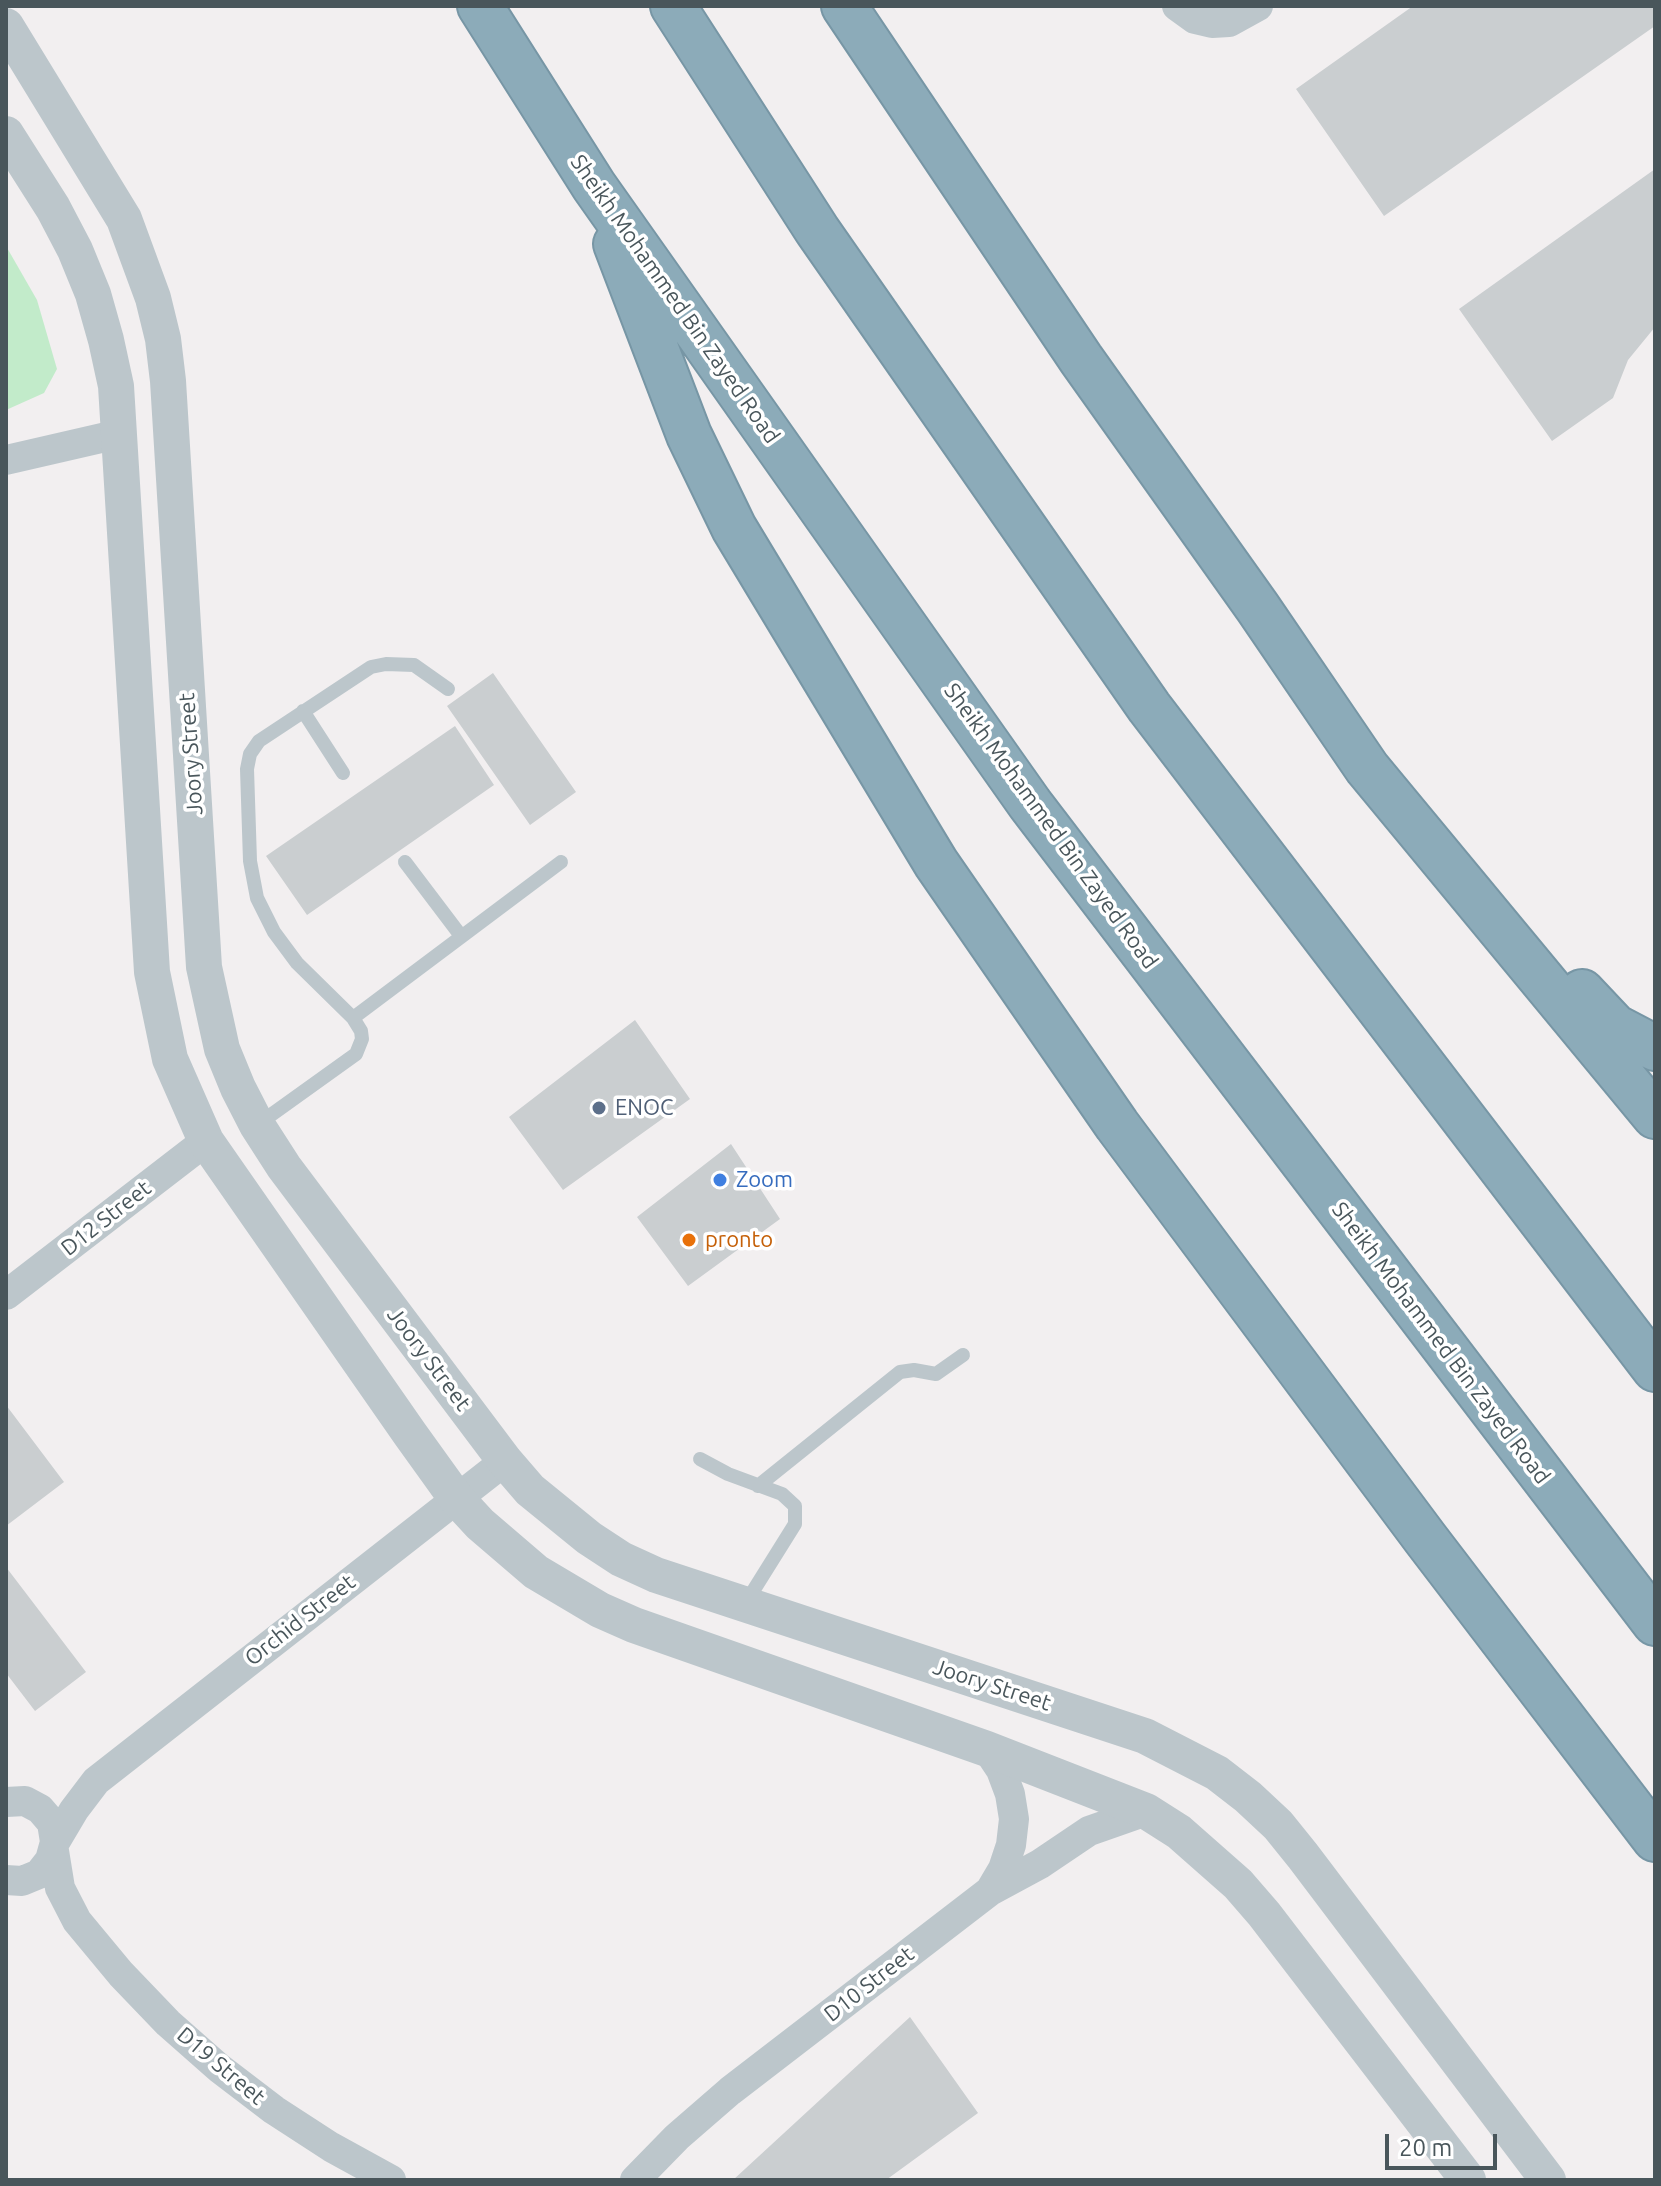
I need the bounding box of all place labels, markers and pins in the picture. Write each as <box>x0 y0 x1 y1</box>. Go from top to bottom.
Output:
place label: ENOC <box>615 1095 674 1121</box>
marker: ENOC <box>590 1099 608 1117</box>
place label: Zoom <box>736 1167 793 1193</box>
marker: Zoom <box>711 1171 729 1189</box>
place label: pronto <box>705 1227 773 1253</box>
marker: pronto <box>680 1231 698 1249</box>

